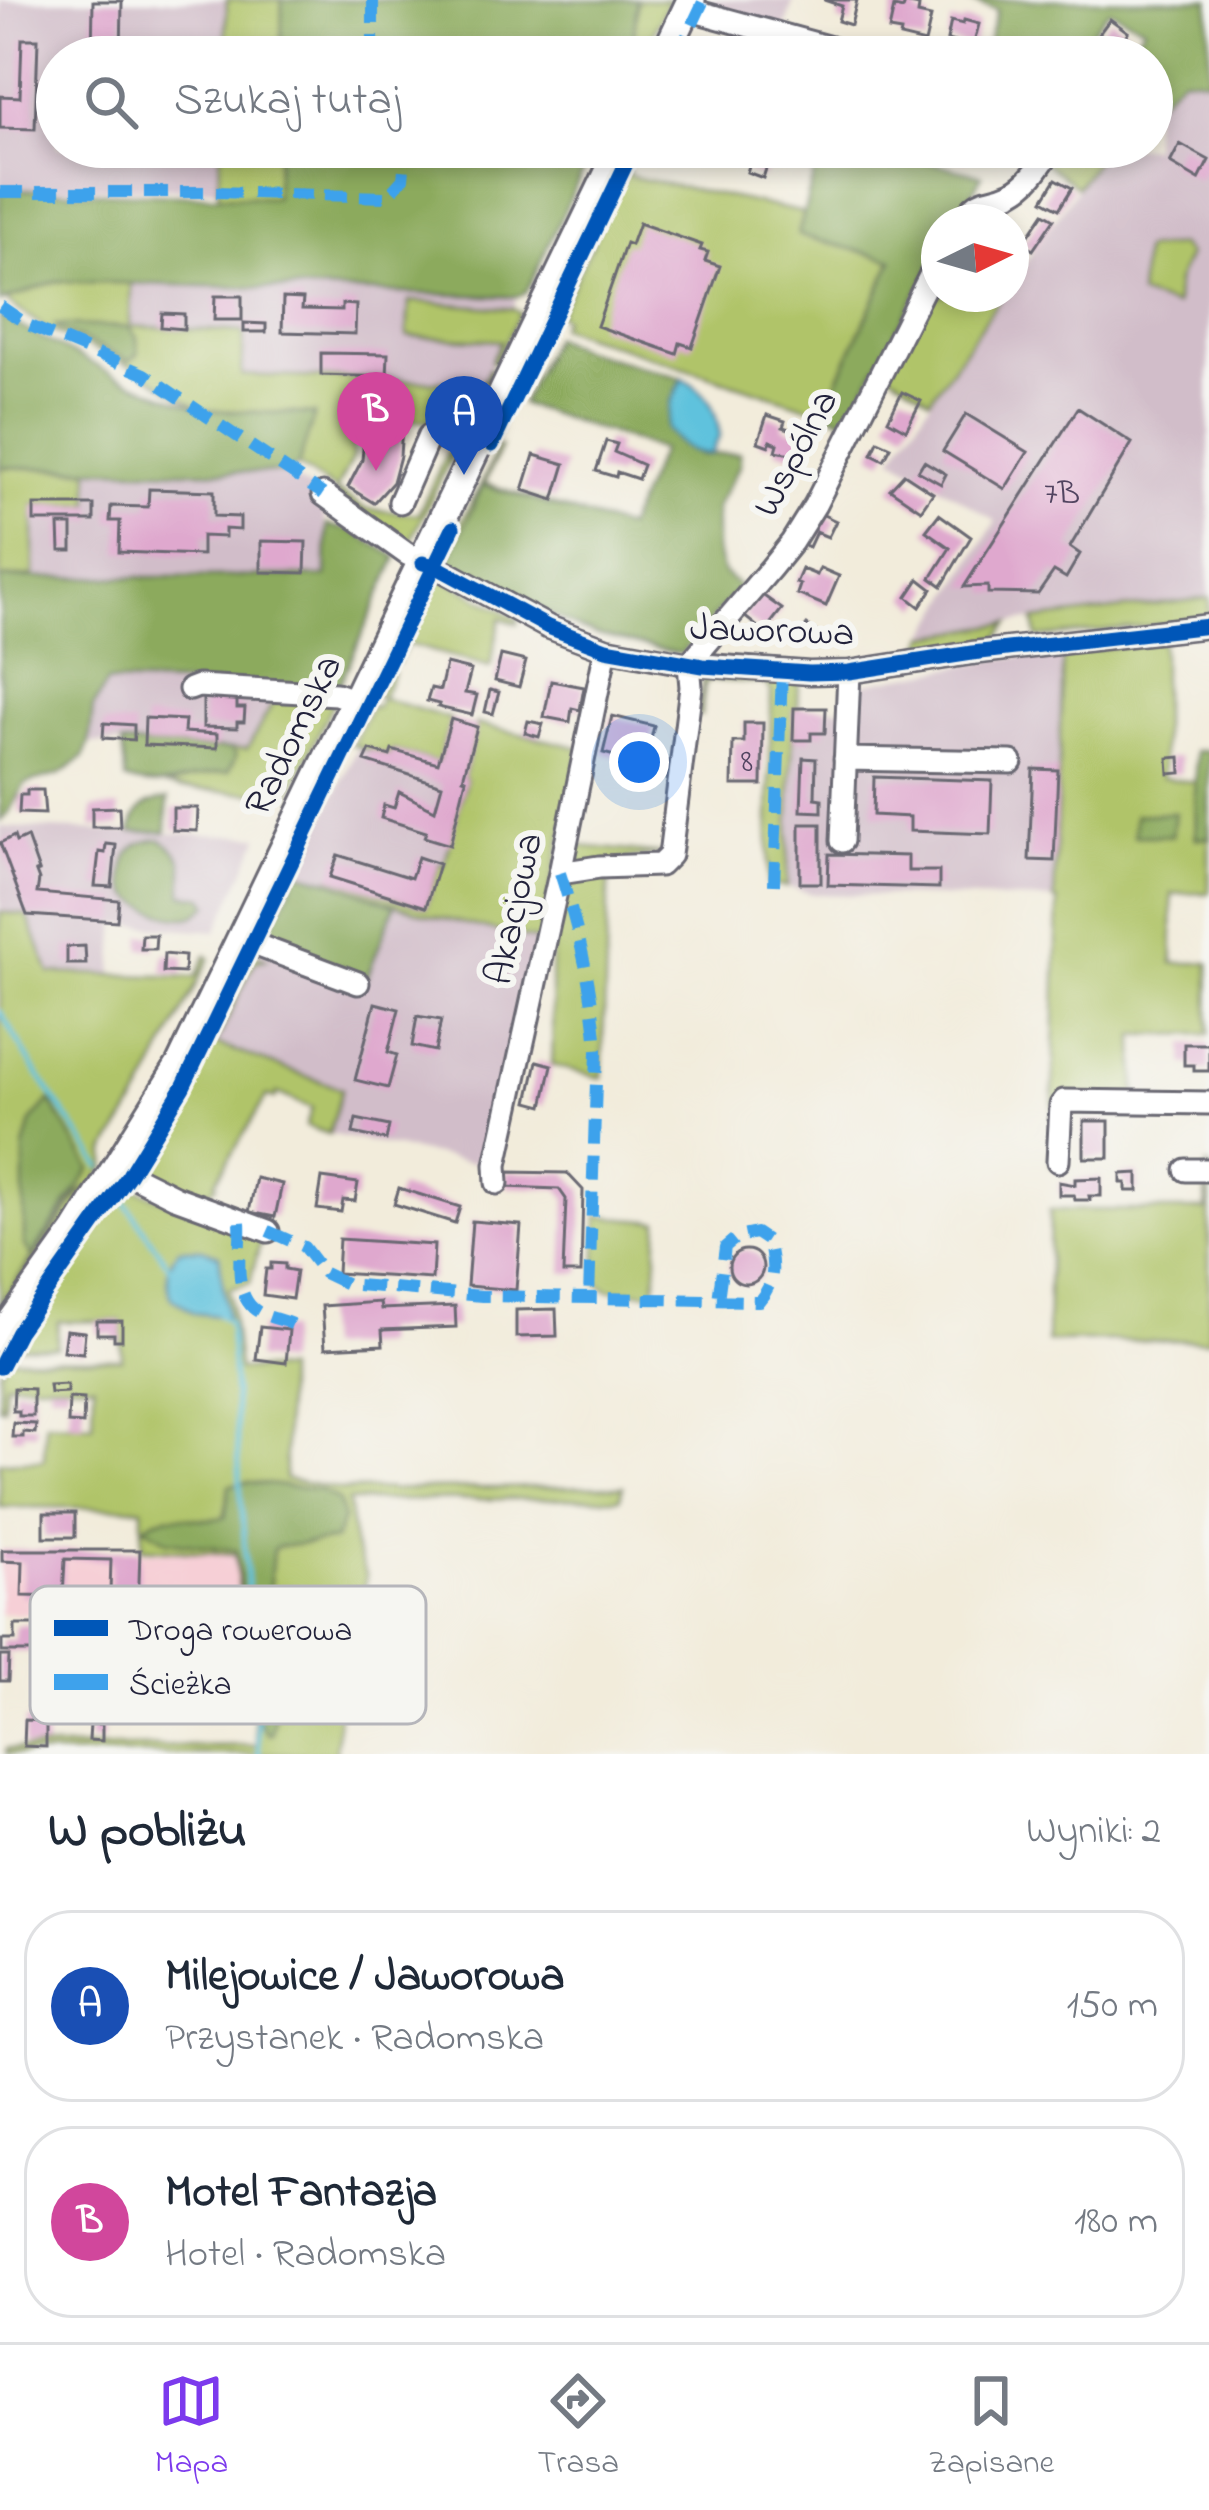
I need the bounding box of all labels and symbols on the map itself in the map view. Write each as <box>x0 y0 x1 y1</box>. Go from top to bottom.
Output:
north arrow <box>921 204 1029 312</box>
pin: B <box>337 372 415 471</box>
pin: A <box>425 376 503 475</box>
street label: Wspólna <box>740 380 854 528</box>
house number: 7B <box>1044 471 1080 519</box>
street label: Jaworowa <box>689 601 855 663</box>
street label: Radomska <box>231 646 359 826</box>
your location <box>609 732 669 792</box>
house number: 8 <box>741 739 753 787</box>
street label: Akacjowa <box>472 828 560 990</box>
legend <box>30 1586 426 1724</box>
text: Droga rowerowa <box>128 1608 352 1656</box>
text: Ścieżka <box>129 1662 232 1710</box>

